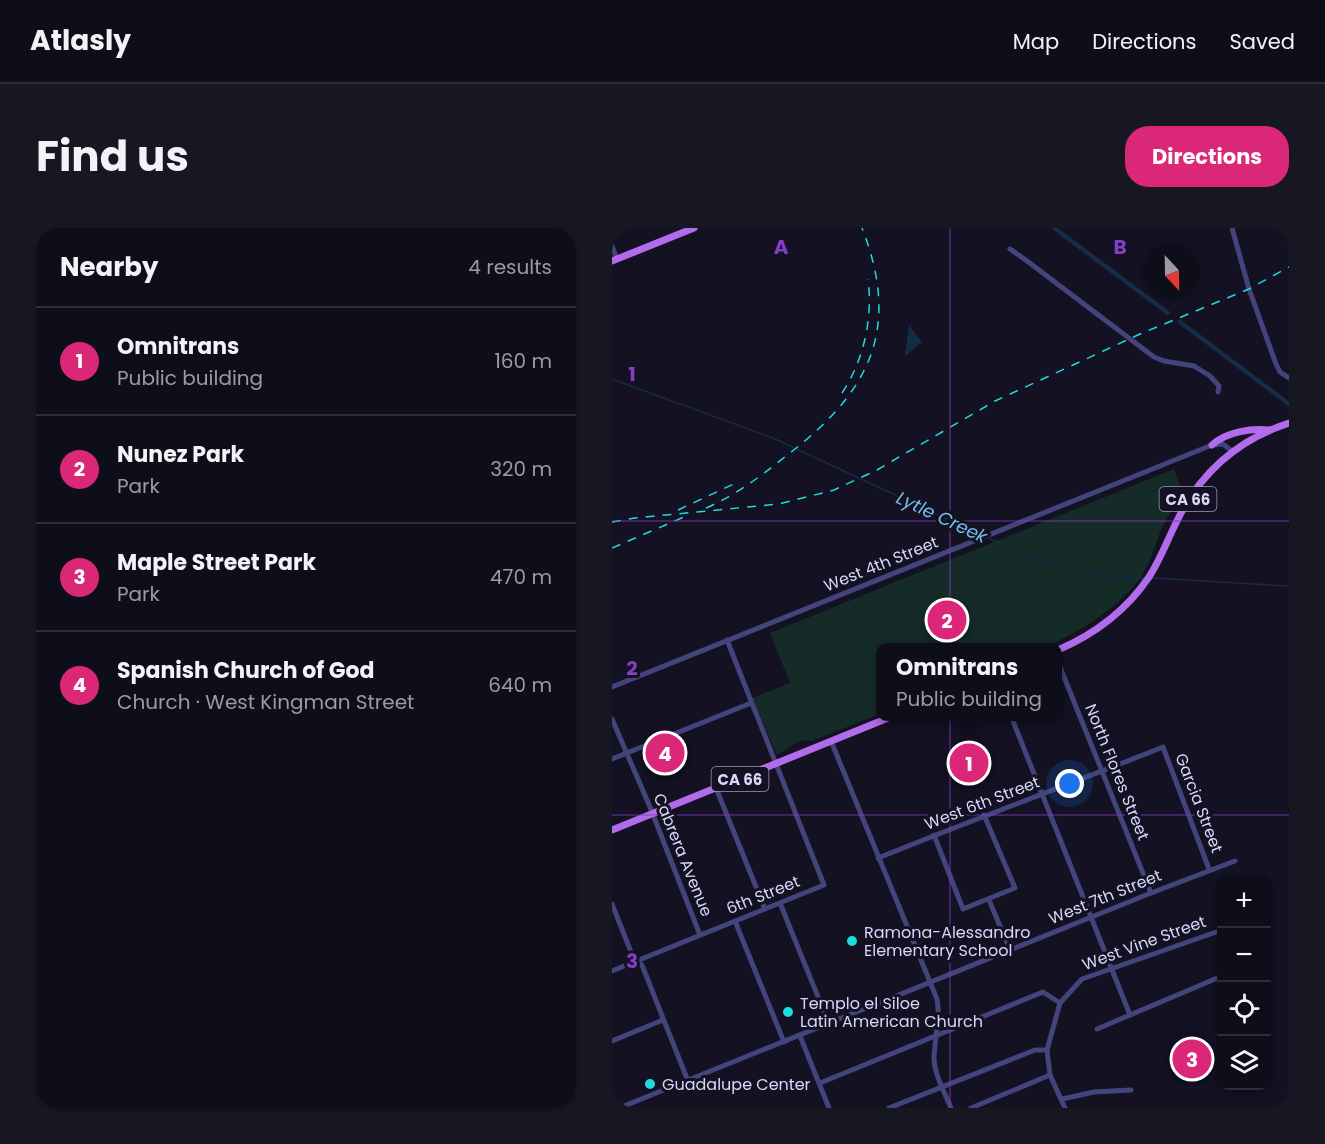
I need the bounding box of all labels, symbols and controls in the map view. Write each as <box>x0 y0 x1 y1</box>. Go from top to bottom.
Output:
text: Atlasly <box>30 21 131 60</box>
text: Map <box>1013 27 1059 56</box>
text: Directions <box>1092 27 1196 56</box>
text: Saved <box>1229 27 1295 56</box>
button: Directions <box>1125 126 1289 187</box>
text: Find us <box>36 127 189 186</box>
text: A <box>774 233 789 261</box>
text: B <box>1113 233 1127 261</box>
north arrow <box>1145 246 1199 300</box>
text: Nearby <box>60 249 158 285</box>
text: 4 results <box>468 253 552 281</box>
text: Omnitrans <box>117 331 239 362</box>
text: 1 <box>76 347 83 375</box>
text: 160 m <box>494 347 552 375</box>
text: 1 <box>628 360 636 388</box>
text: Public building <box>117 364 263 392</box>
text: Nunez Park <box>117 439 244 470</box>
text: 2 <box>74 455 85 483</box>
text: 320 m <box>490 455 552 483</box>
text: Park <box>117 472 160 500</box>
water label: Lytle Creek <box>892 485 992 549</box>
road number: CA 66 <box>1160 487 1216 511</box>
street label: West 4th Street <box>820 531 942 597</box>
text: Maple Street Park <box>117 547 316 578</box>
text: 3 <box>73 563 86 591</box>
text: 470 m <box>490 563 552 591</box>
text: Park <box>117 580 160 608</box>
pin: 2 <box>928 598 966 642</box>
popup <box>876 643 1062 721</box>
text: Omnitrans <box>896 652 1018 683</box>
text: 2 <box>626 654 638 682</box>
text: Spanish Church of God <box>117 655 374 686</box>
text: 4 <box>73 671 86 699</box>
text: 640 m <box>488 671 552 699</box>
text: Public building <box>896 685 1042 713</box>
text: Church · West Kingman Street <box>117 688 414 716</box>
street label: North Flores Street <box>1079 700 1155 844</box>
pin: 4 <box>646 730 684 776</box>
pin: 1 <box>950 740 988 786</box>
street label: Garcia Street <box>1169 750 1229 856</box>
road number: CA 66 <box>712 767 768 791</box>
your location <box>1055 769 1084 798</box>
street label: West 6th Street <box>921 770 1043 835</box>
street label: Cabrera Avenue <box>648 790 718 920</box>
street label: West 7th Street <box>1045 864 1165 930</box>
street label: 6th Street <box>723 870 803 920</box>
map controls <box>1217 874 1271 1090</box>
button: + <box>1217 874 1271 928</box>
street label: West Vine Street <box>1079 910 1209 976</box>
place label: Ramona-Alessandro Elementary School <box>864 921 1031 962</box>
button: − <box>1217 928 1271 982</box>
marker: Ramona-Alessandro Elementary School <box>845 934 859 948</box>
text: 3 <box>626 947 638 975</box>
button: locate <box>1217 982 1271 1036</box>
place label: Templo el Siloe Latin American Church <box>800 992 983 1033</box>
marker: Templo el Siloe Latin American Church <box>781 1005 795 1019</box>
pin: 3 <box>1172 1036 1212 1082</box>
button: layers <box>1217 1036 1271 1090</box>
place label: Guadalupe Center <box>662 1073 811 1096</box>
marker: Guadalupe Center <box>643 1077 657 1091</box>

